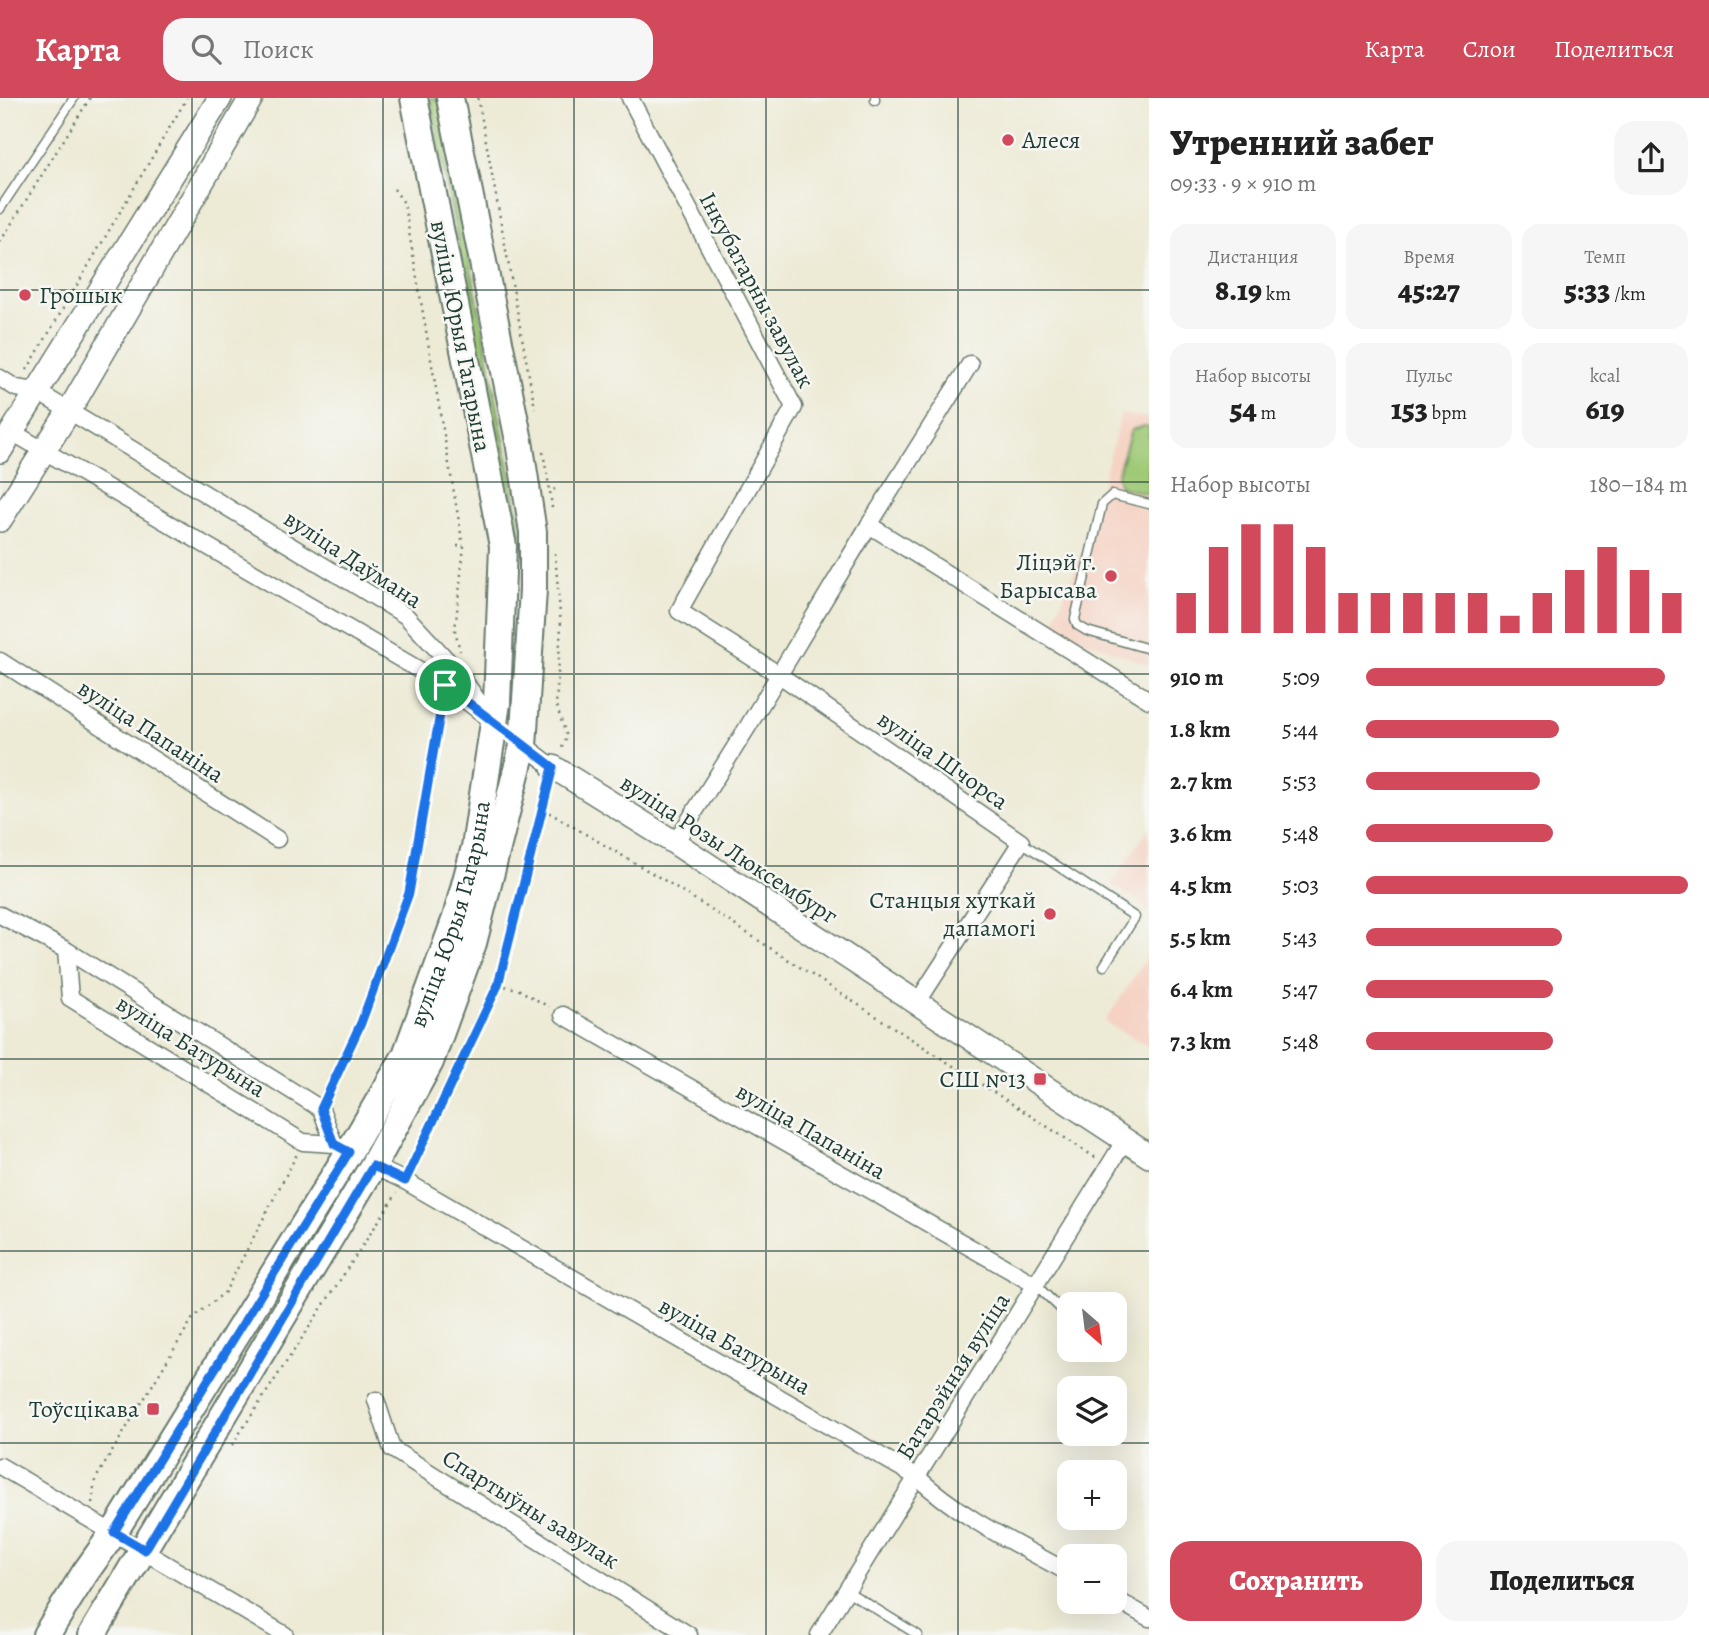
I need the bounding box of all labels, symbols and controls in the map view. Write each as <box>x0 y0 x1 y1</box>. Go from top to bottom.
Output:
search box <box>163 18 653 81</box>
text: Карта <box>35 27 121 72</box>
icon: search <box>187 30 225 68</box>
text: Поиск <box>243 32 314 67</box>
text: Карта <box>1364 33 1425 65</box>
text: Слои <box>1463 33 1516 65</box>
text: Поделиться <box>1554 33 1674 65</box>
text: Утренний забег <box>1170 116 1434 168</box>
button: share <box>1614 121 1688 195</box>
place label: Алеся <box>1021 124 1080 156</box>
marker: Алеся <box>1000 132 1016 148</box>
text: 09:33 · 9 × 910 m <box>1170 168 1317 199</box>
street label: Інкубатарны завулак <box>692 186 822 394</box>
street label: вуліца Юрыя Гагарына <box>423 217 499 455</box>
text: Дистанция <box>1208 244 1298 270</box>
text: Время <box>1403 244 1455 270</box>
text: Темп <box>1584 244 1626 270</box>
text: 8.19 <box>1215 270 1262 310</box>
text: 45:27 <box>1398 270 1460 310</box>
text: 5:33 <box>1564 270 1610 310</box>
place label: Грошык <box>39 279 123 311</box>
text: km <box>1262 281 1291 307</box>
text: /km <box>1610 281 1646 307</box>
marker: Грошык <box>17 287 33 303</box>
text: Набор высоты <box>1195 363 1311 389</box>
text: Пульс <box>1405 363 1453 389</box>
text: kcal <box>1590 363 1620 389</box>
text: 54 <box>1230 389 1257 429</box>
text: 153 <box>1391 389 1428 429</box>
text: 619 <box>1585 389 1625 429</box>
text: m <box>1257 400 1276 426</box>
text: bpm <box>1428 400 1467 426</box>
text: Набор высоты <box>1170 469 1311 500</box>
text: 180–184 m <box>1590 469 1688 500</box>
street label: вуліца Даўмана <box>278 502 428 616</box>
place label: Ліцэй г. Барысава <box>999 546 1097 606</box>
marker: Ліцэй г. Барысава <box>1103 568 1119 584</box>
pin <box>415 655 475 715</box>
text: 910 m <box>1170 662 1224 693</box>
text: 5:09 <box>1282 662 1320 693</box>
icon: arrive <box>426 666 464 704</box>
street label: вуліца Папаніна <box>72 672 230 790</box>
street label: вуліца Шчорса <box>871 703 1015 817</box>
text: 1.8 km <box>1170 714 1231 745</box>
text: 5:44 <box>1282 714 1318 745</box>
text: 2.7 km <box>1170 766 1232 797</box>
text: 5:53 <box>1282 766 1317 797</box>
street label: вуліца Розы Люксембург <box>614 767 844 931</box>
street label: вуліца Юрыя Гагарына <box>401 798 498 1032</box>
text: 3.6 km <box>1170 818 1232 849</box>
text: 5:48 <box>1282 818 1319 849</box>
text: 4.5 km <box>1170 870 1232 901</box>
text: 5:03 <box>1282 870 1319 901</box>
place label: Станцыя хуткай дапамогі <box>869 884 1036 944</box>
marker: Станцыя хуткай дапамогі <box>1042 906 1058 922</box>
text: 5.5 km <box>1170 922 1231 953</box>
text: 5:43 <box>1282 922 1317 953</box>
text: 6.4 km <box>1170 974 1233 1005</box>
text: 5:47 <box>1282 974 1317 1005</box>
street label: вуліца Батурына <box>110 987 272 1105</box>
text: 7.3 km <box>1170 1026 1231 1057</box>
text: 5:48 <box>1282 1026 1319 1057</box>
place label: СШ №13 <box>940 1063 1026 1095</box>
marker: СШ №13 <box>1032 1071 1048 1087</box>
street label: вуліца Папаніна <box>730 1075 892 1187</box>
street label: Батарэйная вуліца <box>889 1286 1017 1466</box>
street label: вуліца Батурына <box>653 1289 817 1403</box>
north arrow <box>1057 1292 1127 1362</box>
map controls <box>1057 1292 1127 1614</box>
button: layers <box>1057 1376 1127 1446</box>
place label: Тоўсцікава <box>29 1393 139 1425</box>
marker: Тоўсцікава <box>145 1401 161 1417</box>
street label: Спартыўны завулак <box>436 1442 626 1576</box>
button: + <box>1057 1460 1127 1530</box>
button: Сохранить <box>1170 1541 1422 1621</box>
button: Поделиться <box>1436 1541 1688 1621</box>
button: − <box>1057 1544 1127 1614</box>

